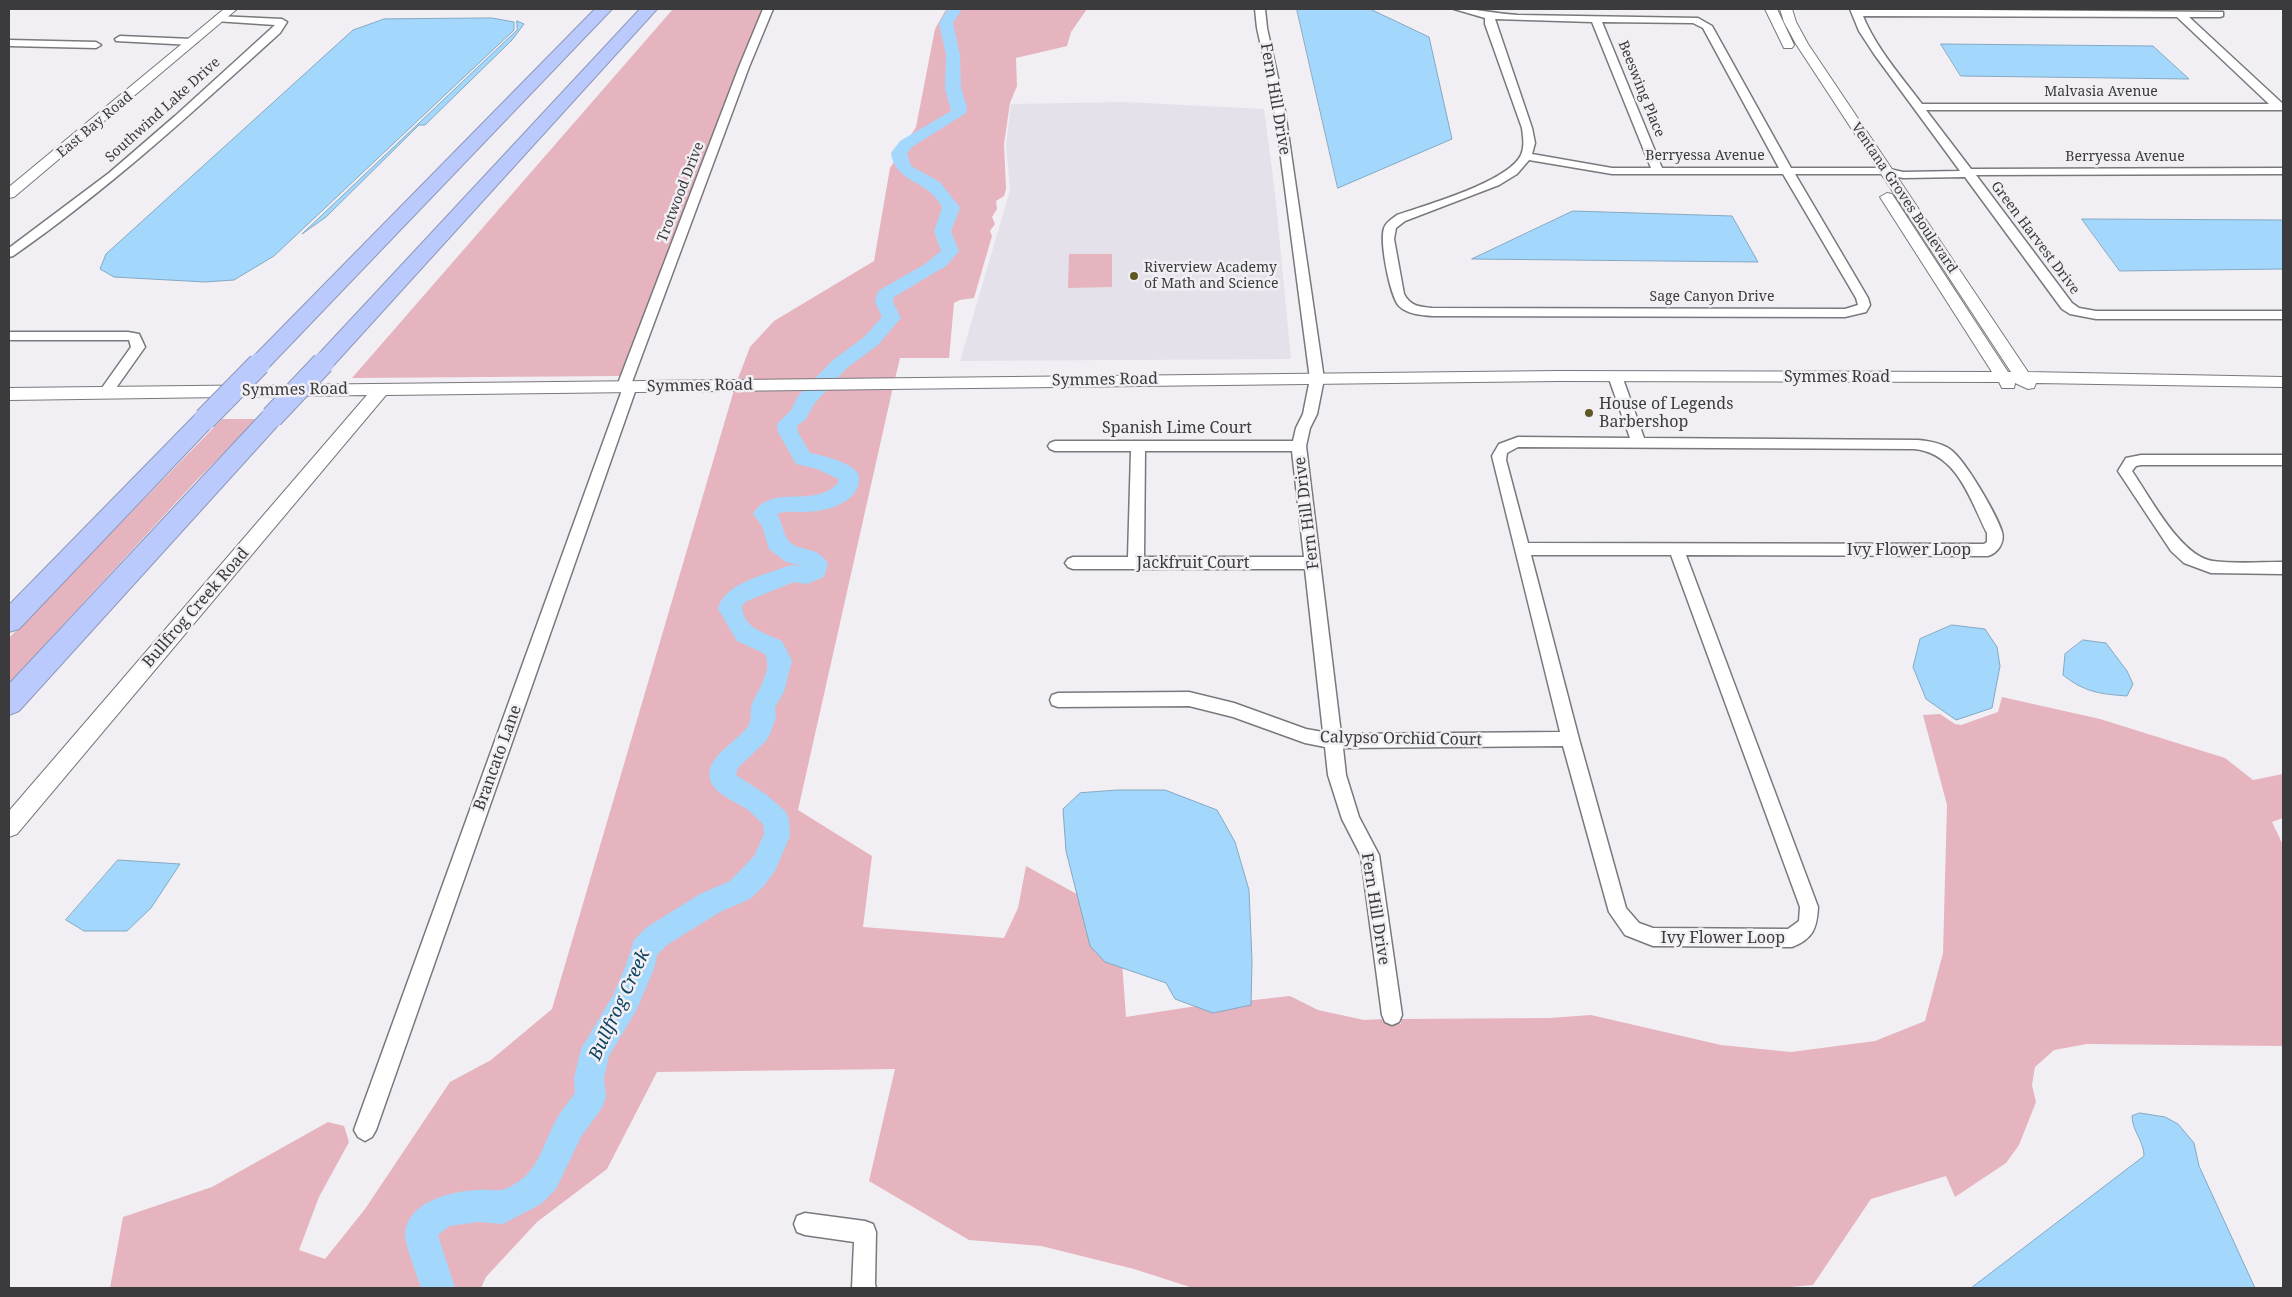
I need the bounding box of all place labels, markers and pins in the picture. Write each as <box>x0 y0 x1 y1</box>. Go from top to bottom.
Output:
place label: Riverview Academy of Math and Science <box>1144 260 1278 292</box>
marker: Riverview Academy of Math and Science <box>1128 270 1140 282</box>
place label: House of Legends Barbershop <box>1599 394 1733 432</box>
marker: House of Legends Barbershop <box>1583 407 1595 419</box>

